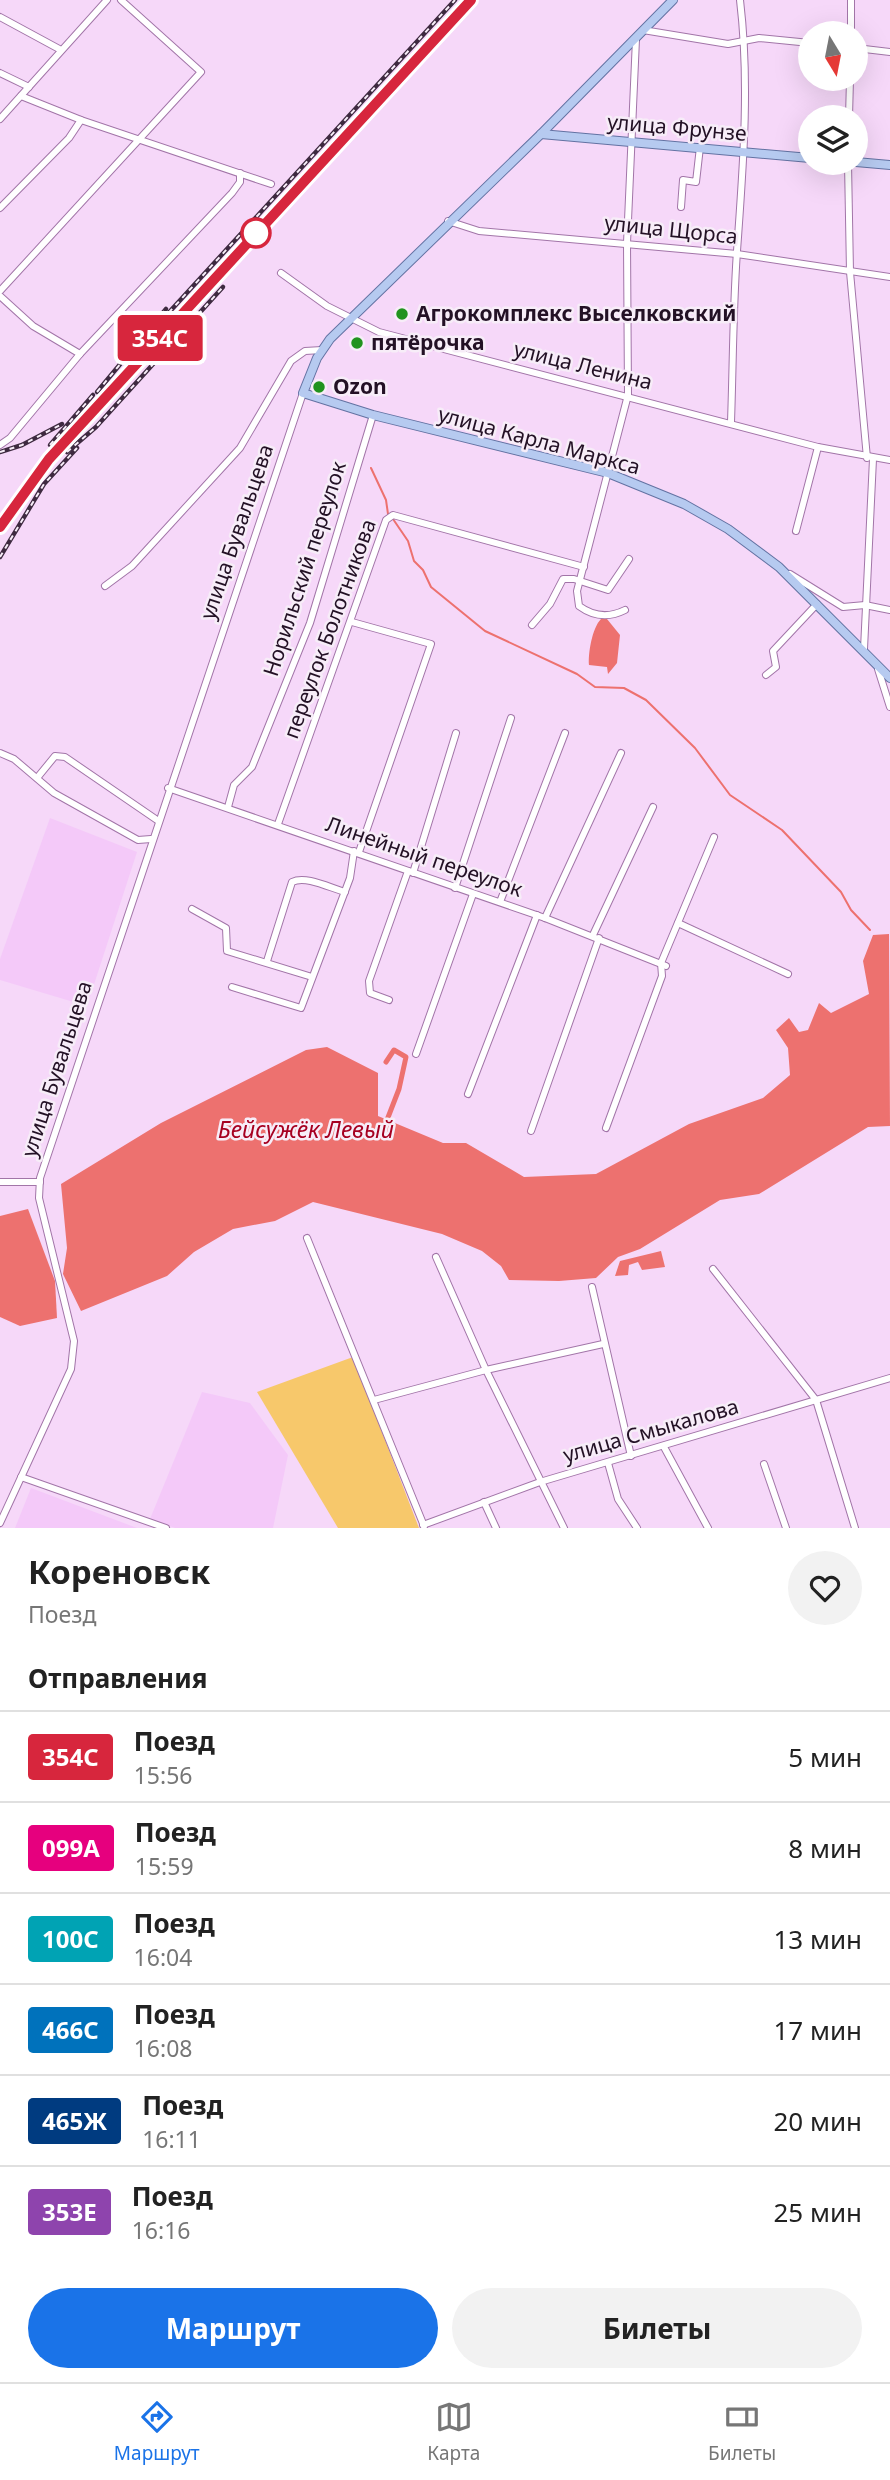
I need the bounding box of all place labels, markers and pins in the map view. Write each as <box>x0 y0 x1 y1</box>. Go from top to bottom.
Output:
unlabelled marker <box>241 218 271 248</box>
place label: Агрокомплекс Выселковский <box>416 299 736 327</box>
marker: Агрокомплекс Выселковский <box>394 306 410 322</box>
place label: пятёрочка <box>371 328 485 356</box>
marker: пятёрочка <box>349 335 365 351</box>
place label: Ozon <box>333 372 387 400</box>
marker: Ozon <box>311 379 327 395</box>

